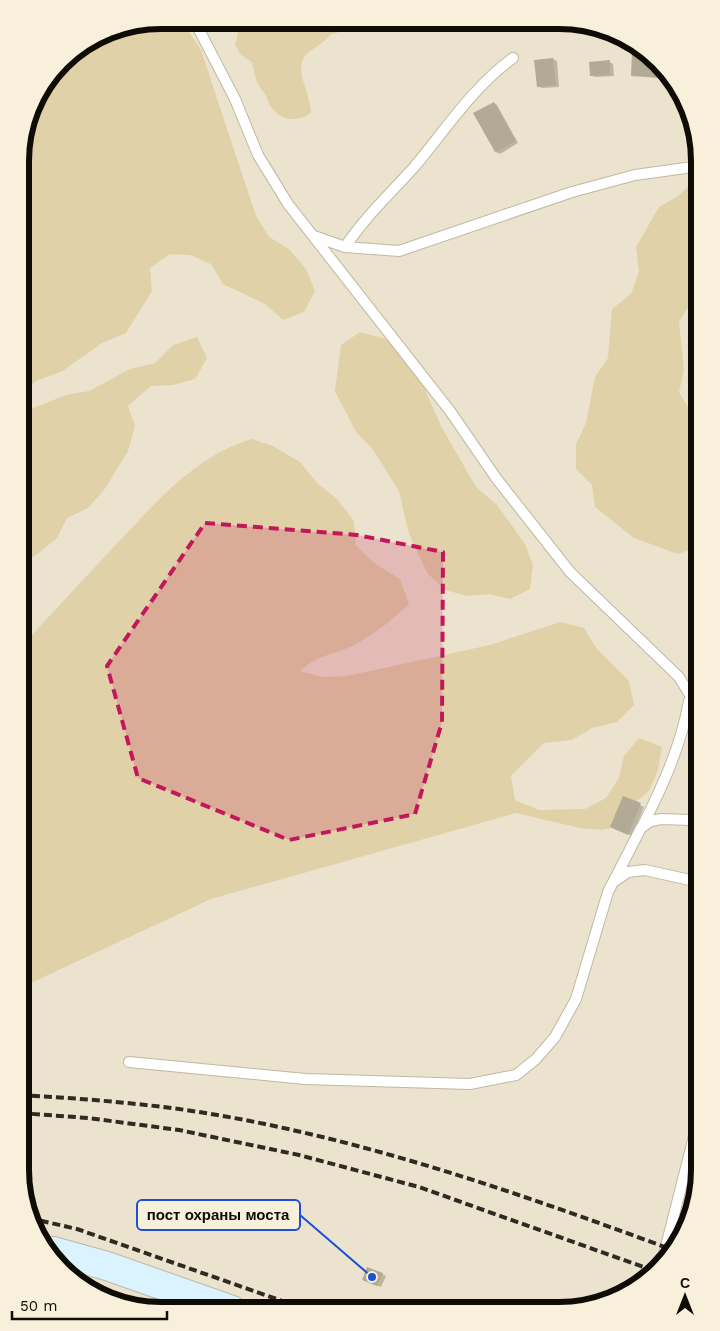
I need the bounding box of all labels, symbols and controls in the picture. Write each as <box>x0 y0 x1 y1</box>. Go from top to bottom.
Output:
callout: пост охраны моста <box>137 1200 300 1230</box>
text: пост охраны моста <box>147 1206 290 1224</box>
north arrow <box>660 1271 710 1321</box>
text: С <box>680 1275 690 1291</box>
scale bar <box>12 1288 168 1320</box>
text: 50 m <box>20 1297 57 1315</box>

